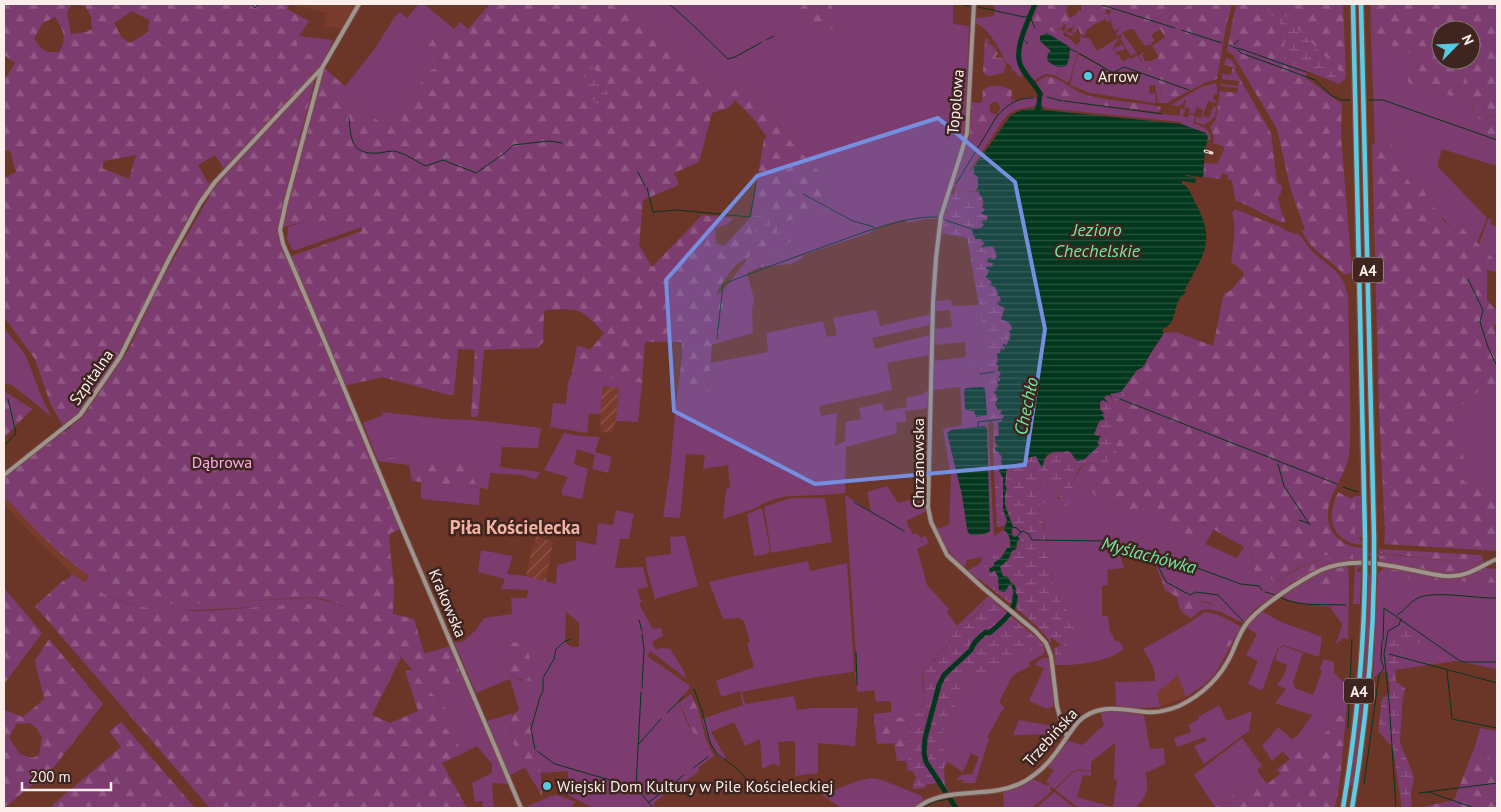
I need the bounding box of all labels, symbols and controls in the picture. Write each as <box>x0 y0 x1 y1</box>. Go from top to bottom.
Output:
north arrow <box>1431 20 1481 70</box>
text: N <box>1458 32 1478 48</box>
place label: Arrow <box>1098 66 1139 86</box>
street label: Topolowa <box>942 69 968 135</box>
marker: Arrow <box>1082 70 1094 82</box>
water label: Jezioro Chechelskie <box>1054 218 1141 262</box>
road number: A4 <box>1353 258 1383 282</box>
street label: Szpitalna <box>65 345 117 409</box>
water label: Chechło <box>1009 375 1043 437</box>
street label: Chrzanowska <box>908 418 928 508</box>
park label: Dąbrowa <box>192 452 252 472</box>
district label: Piła Kościelecka <box>450 515 580 539</box>
water label: Myślachówka <box>1099 531 1199 579</box>
street label: Krakowska <box>425 566 471 640</box>
road number: A4 <box>1344 678 1374 704</box>
street label: Trzebińska <box>1019 704 1081 770</box>
scale bar <box>22 760 111 792</box>
text: 200 m <box>30 767 71 786</box>
place label: Wiejski Dom Kultury w Pile Kościeleckiej <box>557 776 834 796</box>
marker: Wiejski Dom Kultury w Pile Kościeleckiej <box>541 780 553 792</box>

